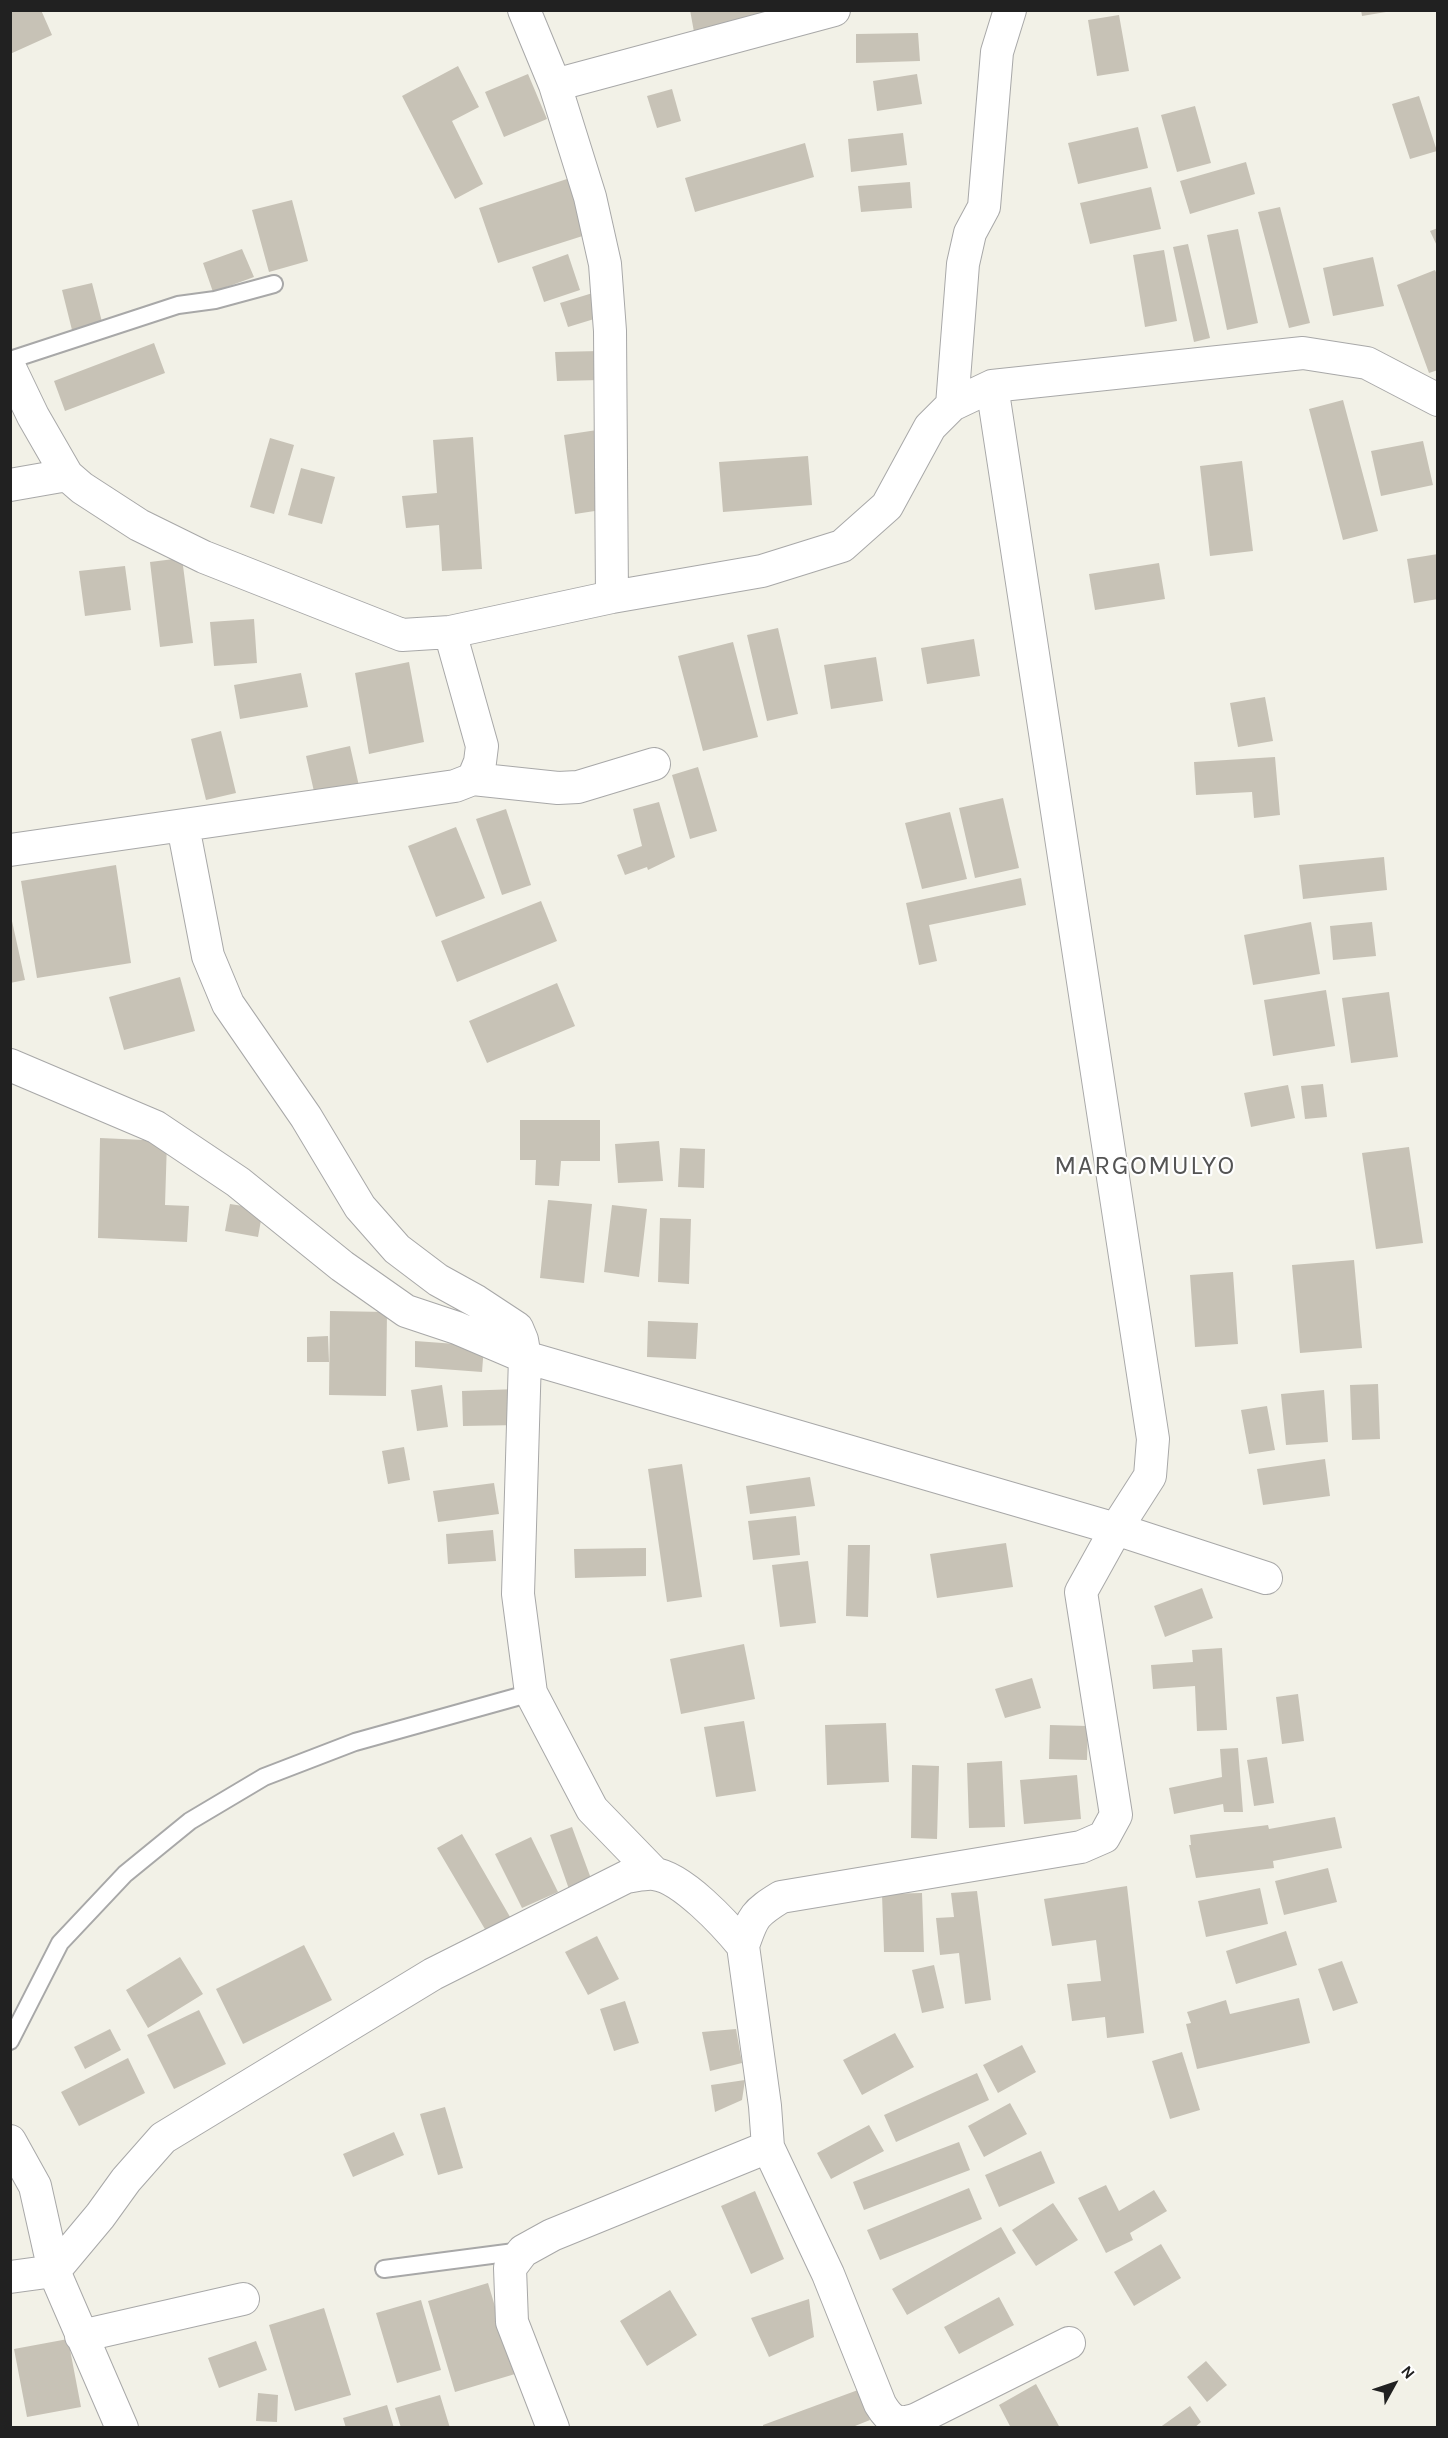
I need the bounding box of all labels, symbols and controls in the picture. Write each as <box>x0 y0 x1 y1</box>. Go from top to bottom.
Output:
district label: MARGOMULYO <box>1054 1151 1236 1183</box>
north arrow <box>1364 2354 1424 2414</box>
text: N <box>1397 2362 1419 2383</box>

